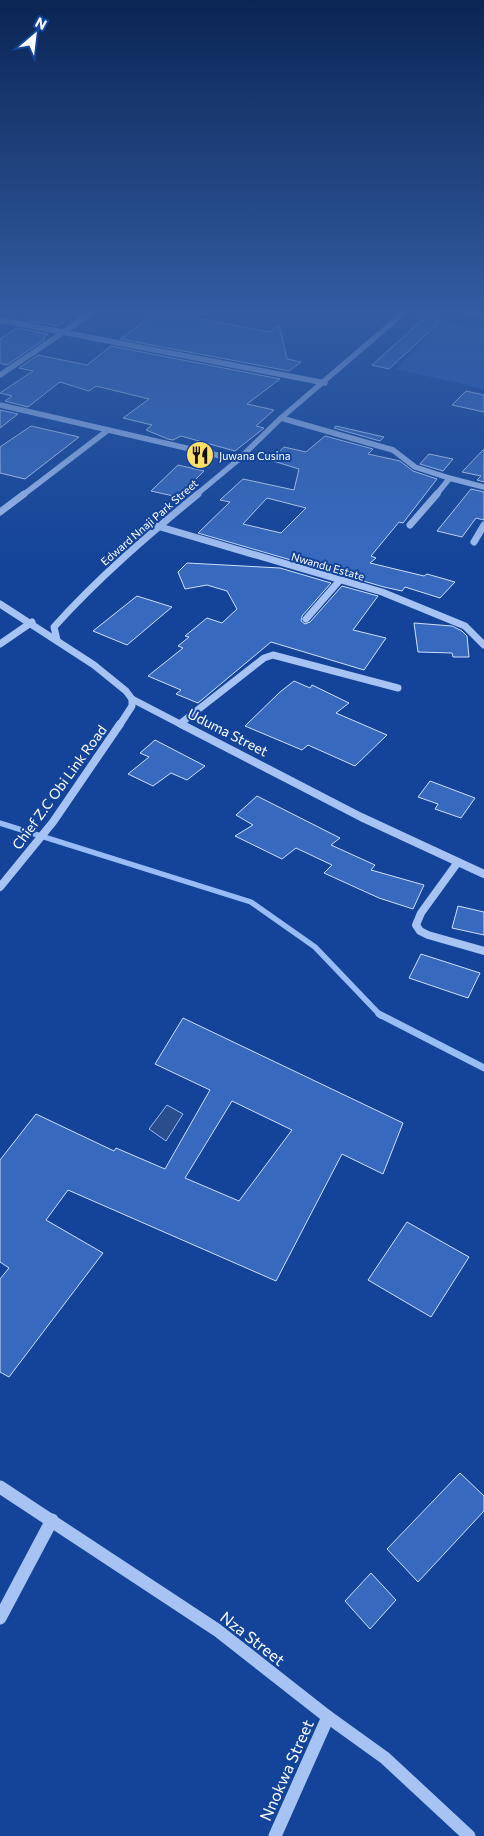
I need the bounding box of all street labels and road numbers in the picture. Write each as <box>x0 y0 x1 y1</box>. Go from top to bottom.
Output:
street label: Edward Nnaji Park Street <box>98 476 201 568</box>
street label: Nwandu Estate <box>290 549 366 583</box>
street label: Uduma Street <box>185 704 271 760</box>
street label: Chief Z.C Obi Link Road <box>8 721 110 853</box>
street label: Nza Street <box>217 1607 289 1669</box>
street label: Nnokwa Street <box>255 1716 317 1824</box>

